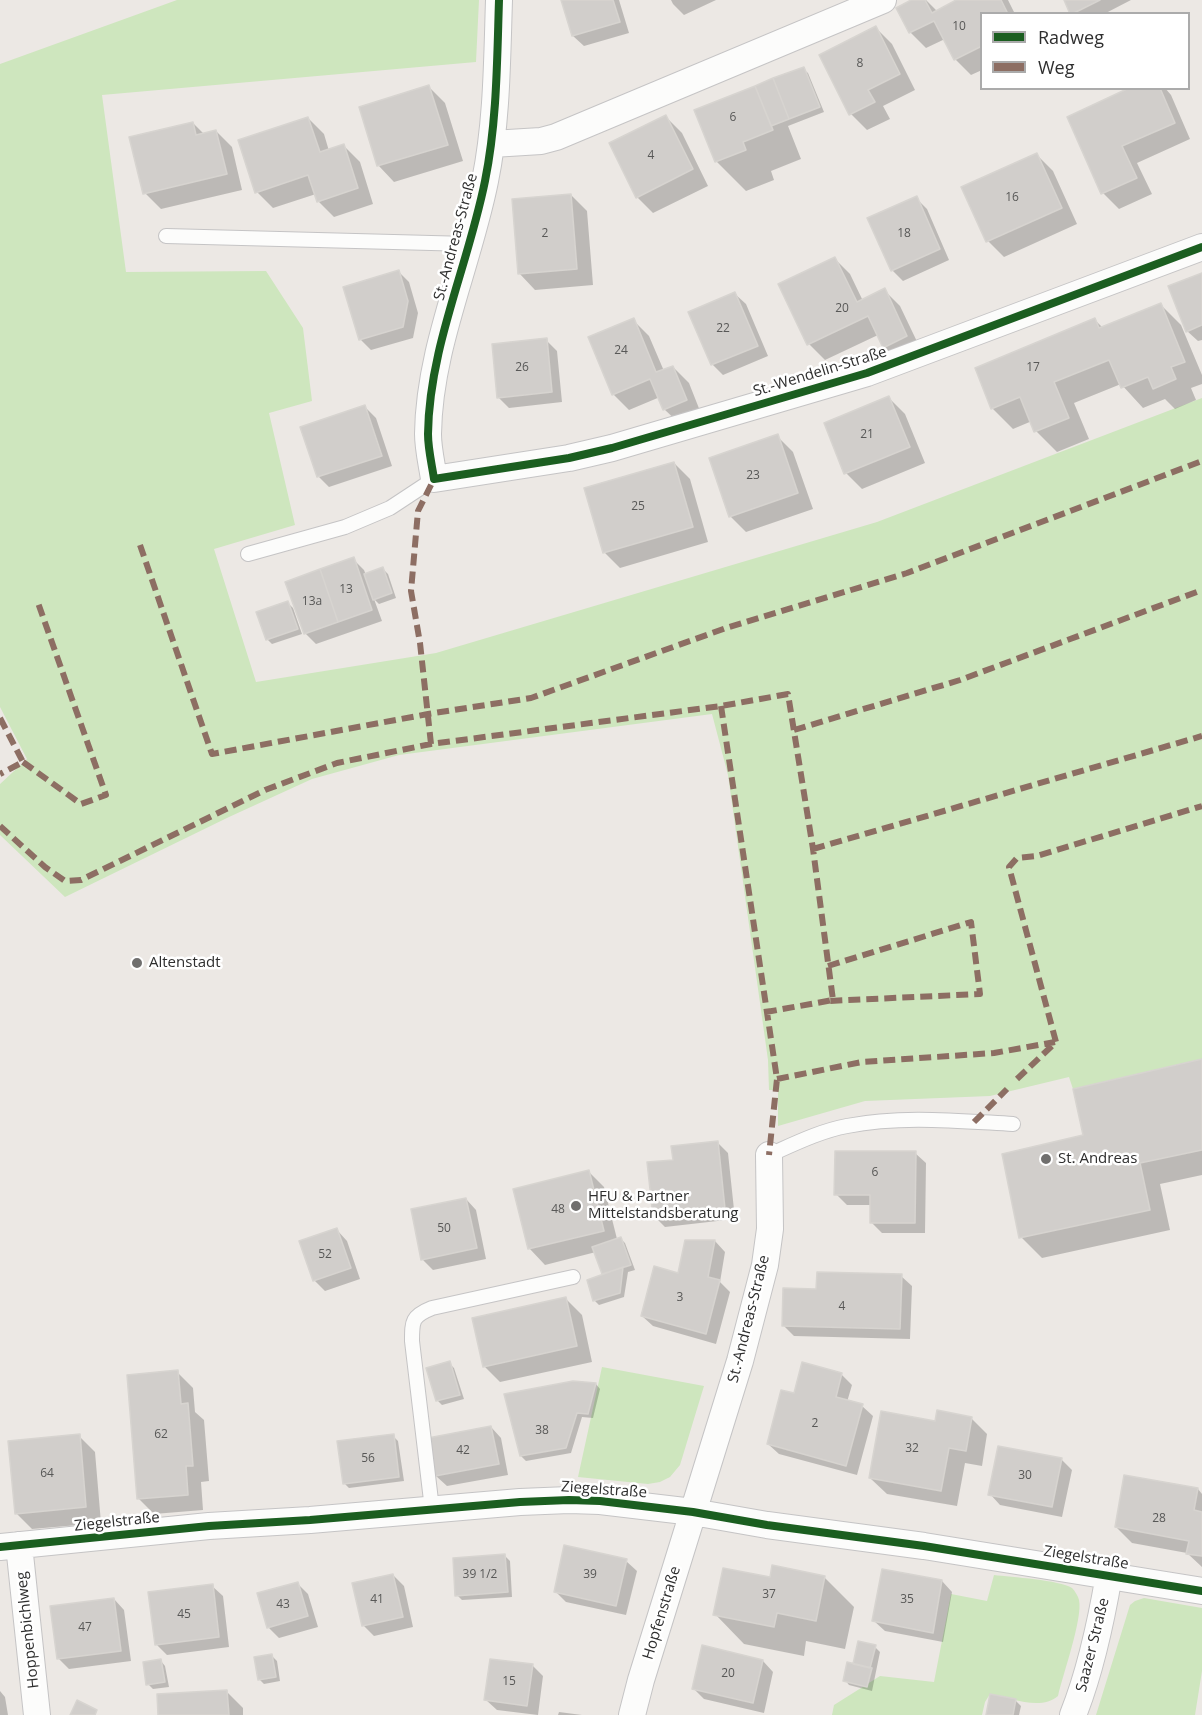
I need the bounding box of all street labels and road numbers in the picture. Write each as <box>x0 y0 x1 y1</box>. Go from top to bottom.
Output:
street label: St.-Andreas-Straße <box>430 171 482 303</box>
street label: St.-Wendelin-Straße <box>751 343 889 401</box>
street label: St.-Andreas-Straße <box>724 1253 774 1385</box>
street label: Ziegelstraße <box>561 1478 647 1502</box>
street label: Ziegelstraße <box>73 1509 161 1535</box>
street label: Ziegelstraße <box>1042 1542 1130 1574</box>
street label: Hopfenstraße <box>639 1564 685 1662</box>
street label: Hoppenbichlweg <box>13 1571 43 1689</box>
street label: Saazer Straße <box>1073 1596 1113 1694</box>

